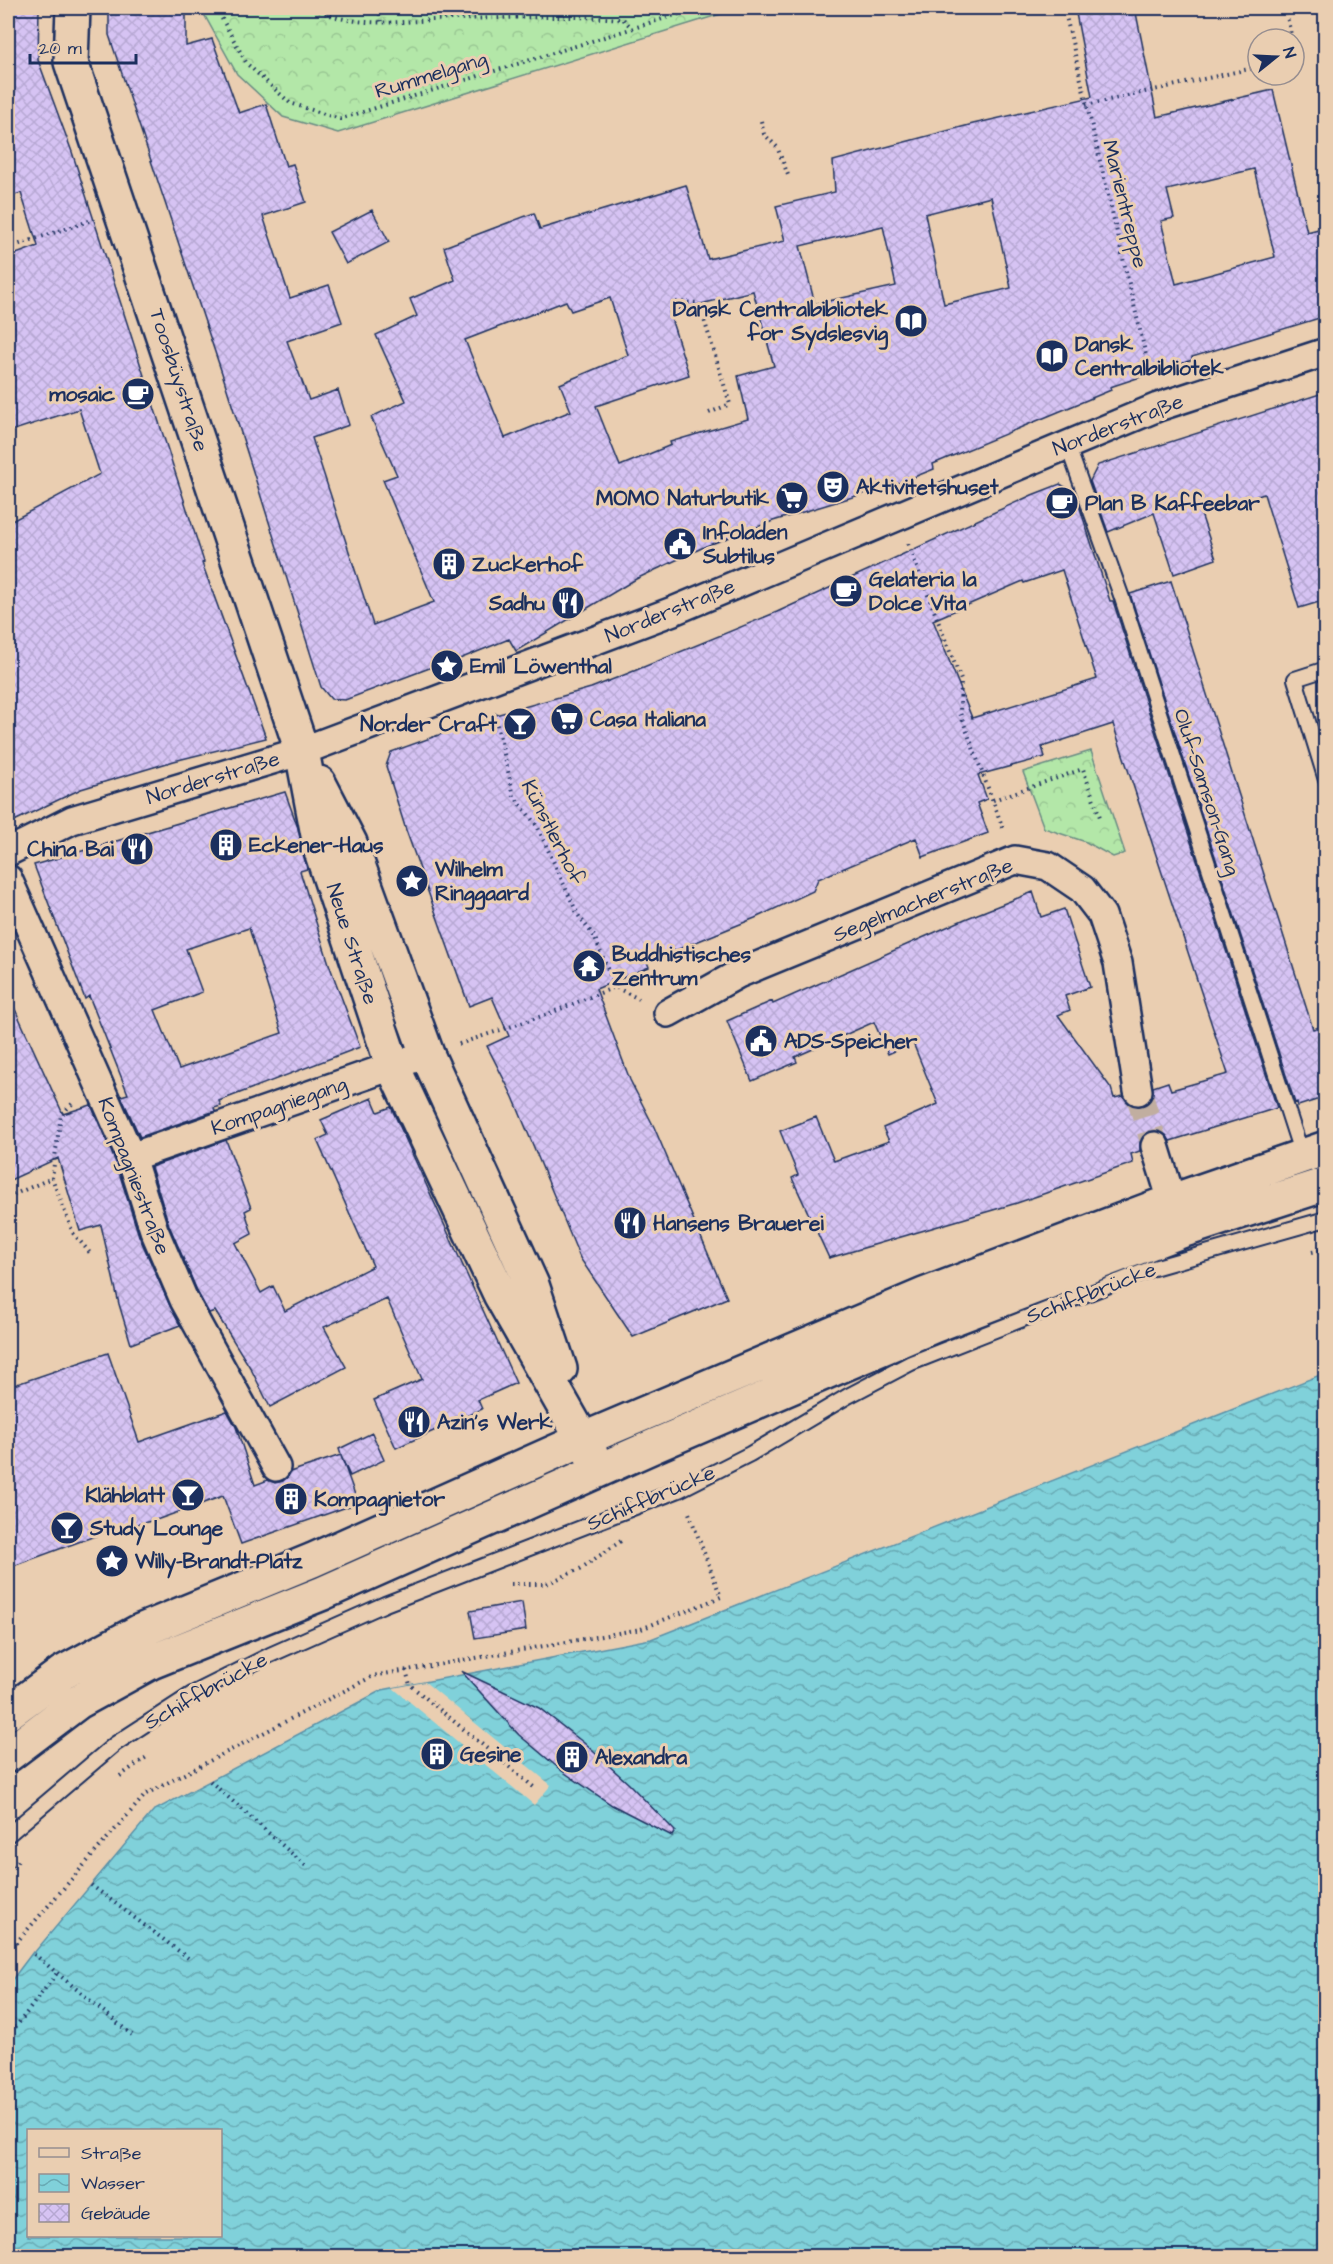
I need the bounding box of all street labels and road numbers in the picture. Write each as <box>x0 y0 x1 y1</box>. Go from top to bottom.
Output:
street label: Rummelgang <box>371 44 491 108</box>
street label: Marientreppe <box>1094 137 1155 271</box>
street label: Toosbüystraße <box>140 305 216 456</box>
street label: Norderstraße <box>1048 387 1188 463</box>
street label: Norderstraße <box>601 572 739 650</box>
street label: Oluf-Samson-Gang <box>1165 705 1248 880</box>
street label: Norderstraße <box>143 744 283 812</box>
street label: Künstlerhof <box>514 775 592 890</box>
street label: Segelmacherstraße <box>829 851 1018 951</box>
street label: Neue Straße <box>319 880 385 1008</box>
street label: Kompagniegang <box>207 1069 352 1145</box>
street label: Kompagniestraße <box>89 1093 177 1260</box>
street label: Schiffbrücke <box>1022 1255 1160 1331</box>
street label: Schiffbrücke <box>582 1458 720 1538</box>
street label: Schiffbrücke <box>139 1645 273 1737</box>

